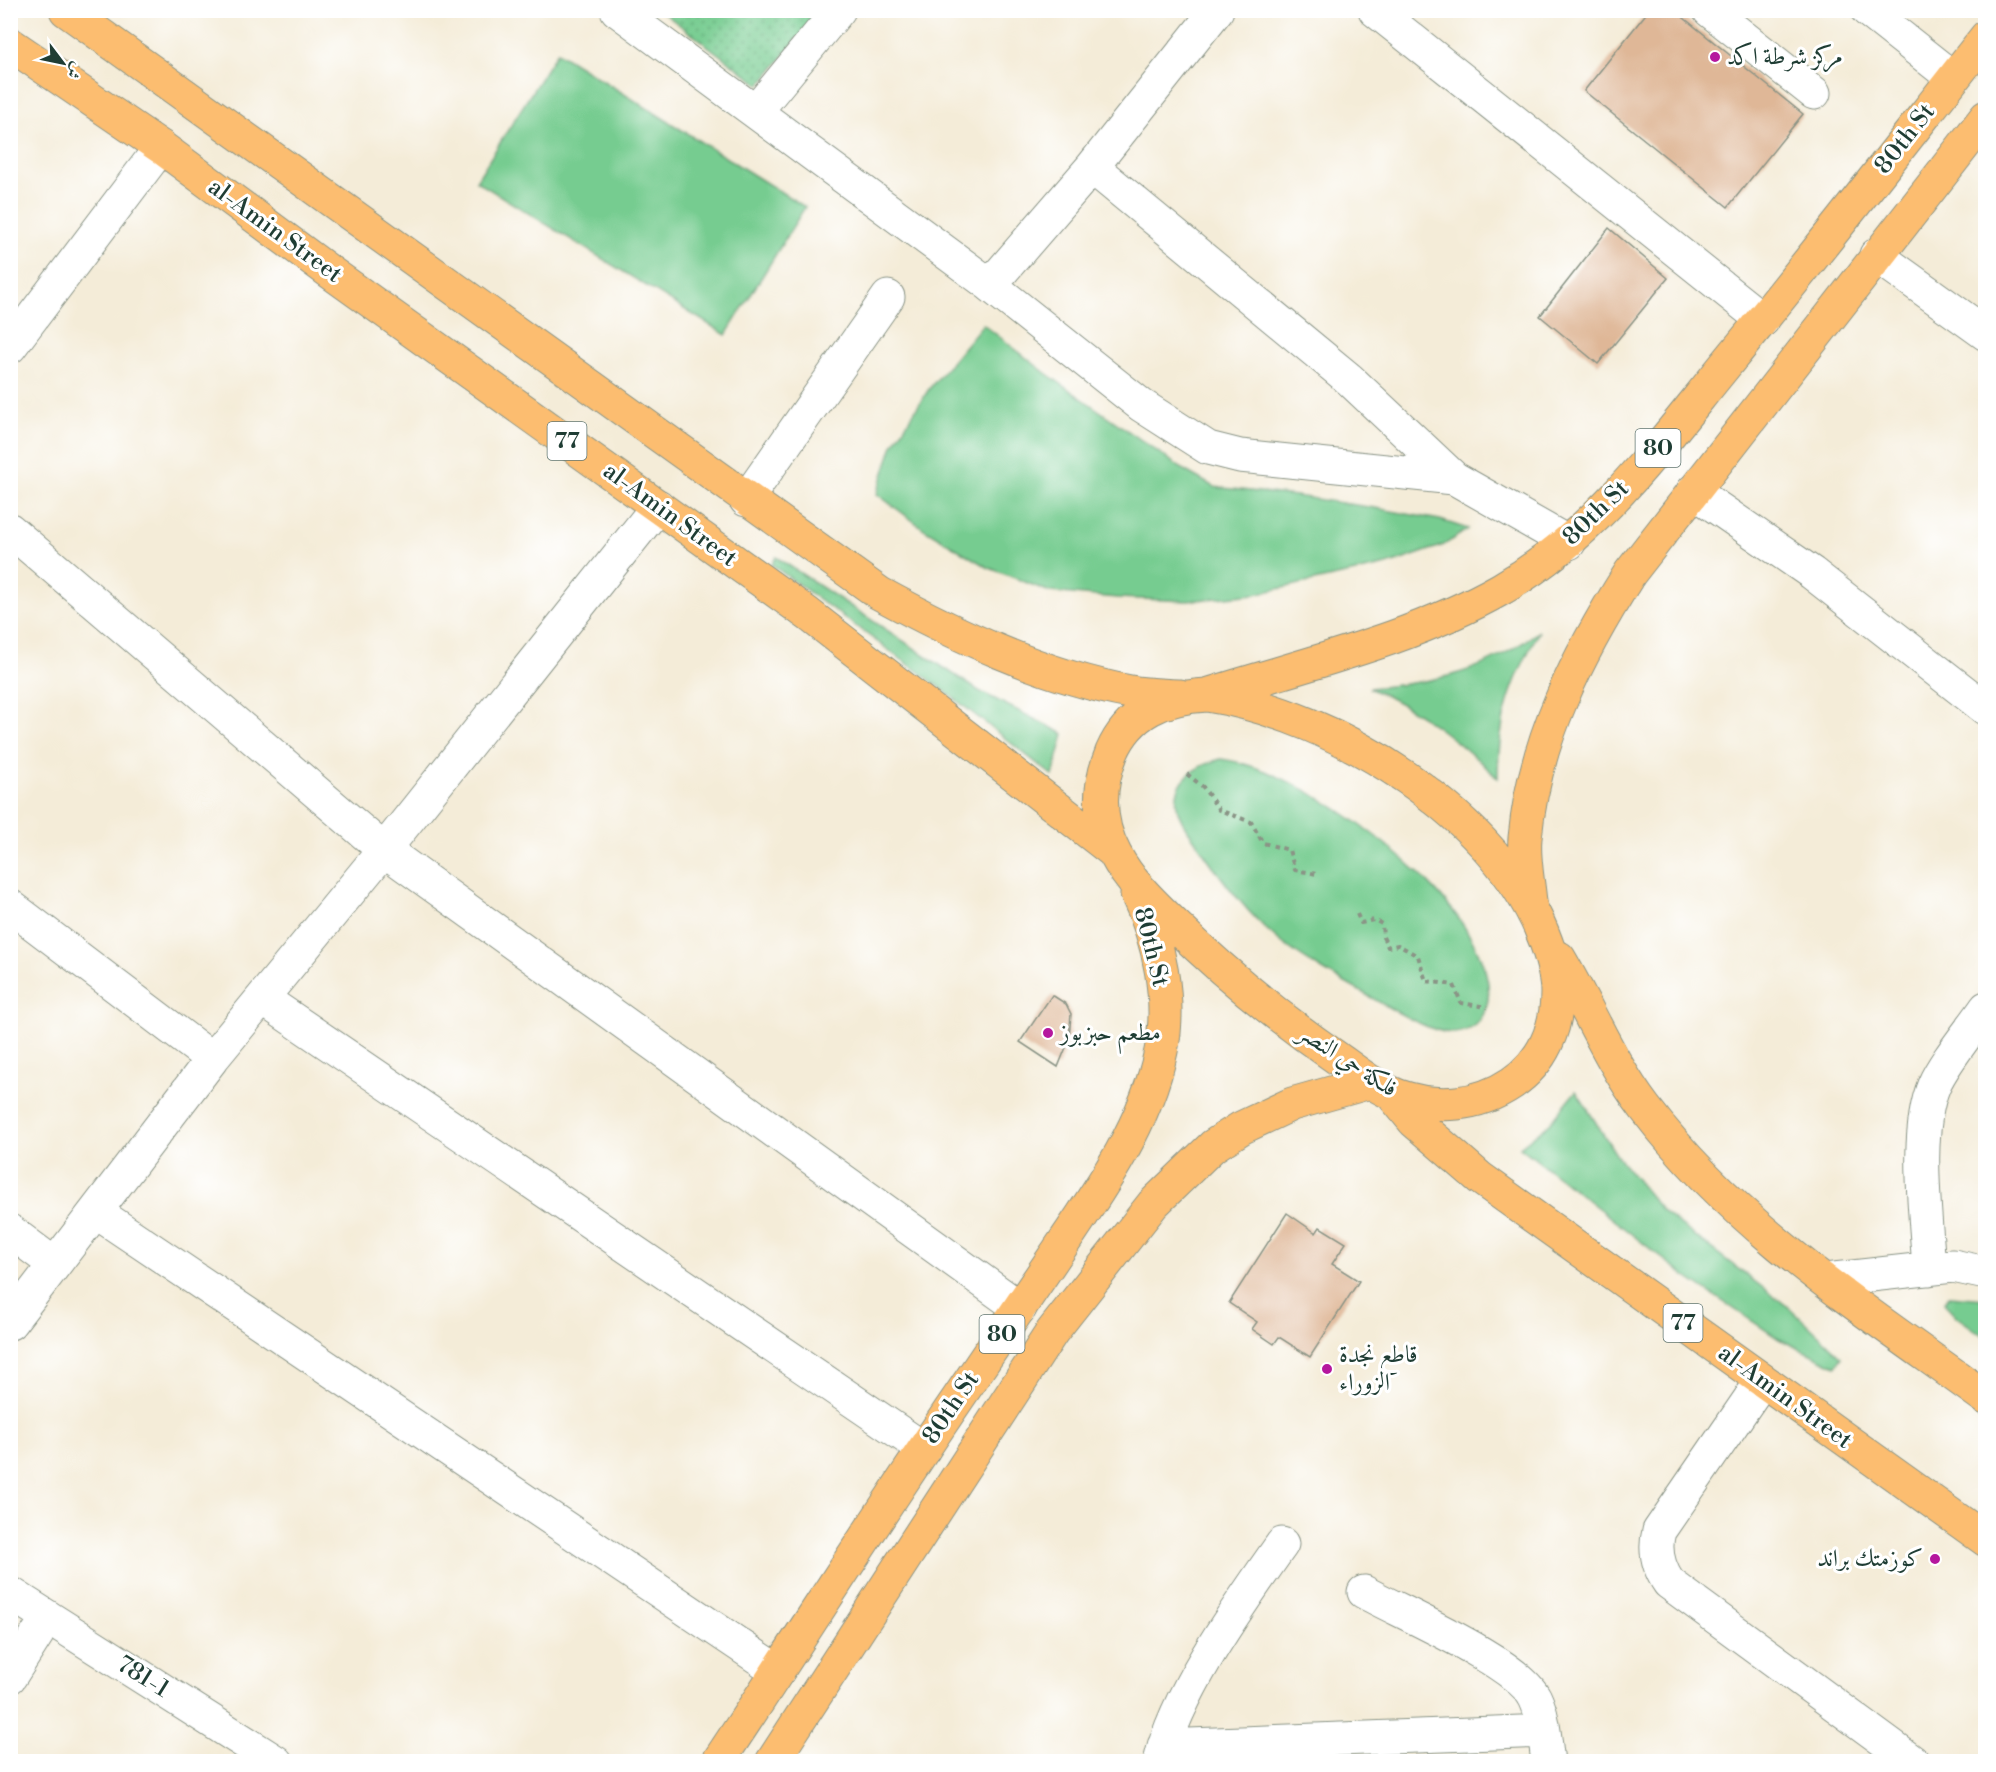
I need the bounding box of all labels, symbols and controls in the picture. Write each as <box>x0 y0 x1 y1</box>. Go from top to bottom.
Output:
north arrow <box>33 33 93 93</box>
place label: مركز شرطة اكد <box>1727 41 1843 73</box>
marker: مركز شرطة اكد <box>1708 50 1722 64</box>
text: ش <box>62 58 88 82</box>
street label: 80th St <box>1868 97 1942 180</box>
street label: al-Amin Street <box>202 172 348 290</box>
road number: 77 <box>548 422 586 460</box>
road number: 80 <box>1636 429 1680 467</box>
street label: al-Amin Street <box>597 456 743 574</box>
street label: 80th St <box>1556 474 1636 552</box>
street label: 80th St <box>1127 904 1175 990</box>
street label: فلكة حي النصر <box>1289 1016 1403 1107</box>
place label: مطعم حبزبوز <box>1058 1018 1161 1054</box>
marker: مطعم حبزبوز <box>1041 1026 1055 1040</box>
road number: 77 <box>1664 1304 1702 1342</box>
road number: 80 <box>980 1315 1024 1353</box>
street label: al-Amin Street <box>1712 1338 1858 1456</box>
place label: قاطع نجدة الزوراء <box>1339 1340 1418 1398</box>
marker: قاطع نجدة الزوراء <box>1320 1362 1334 1376</box>
street label: 80th St <box>916 1366 986 1450</box>
place label: كوزمتك براند <box>1817 1544 1923 1574</box>
marker: كوزمتك براند <box>1928 1552 1942 1566</box>
street label: 781-1 <box>111 1649 175 1705</box>

